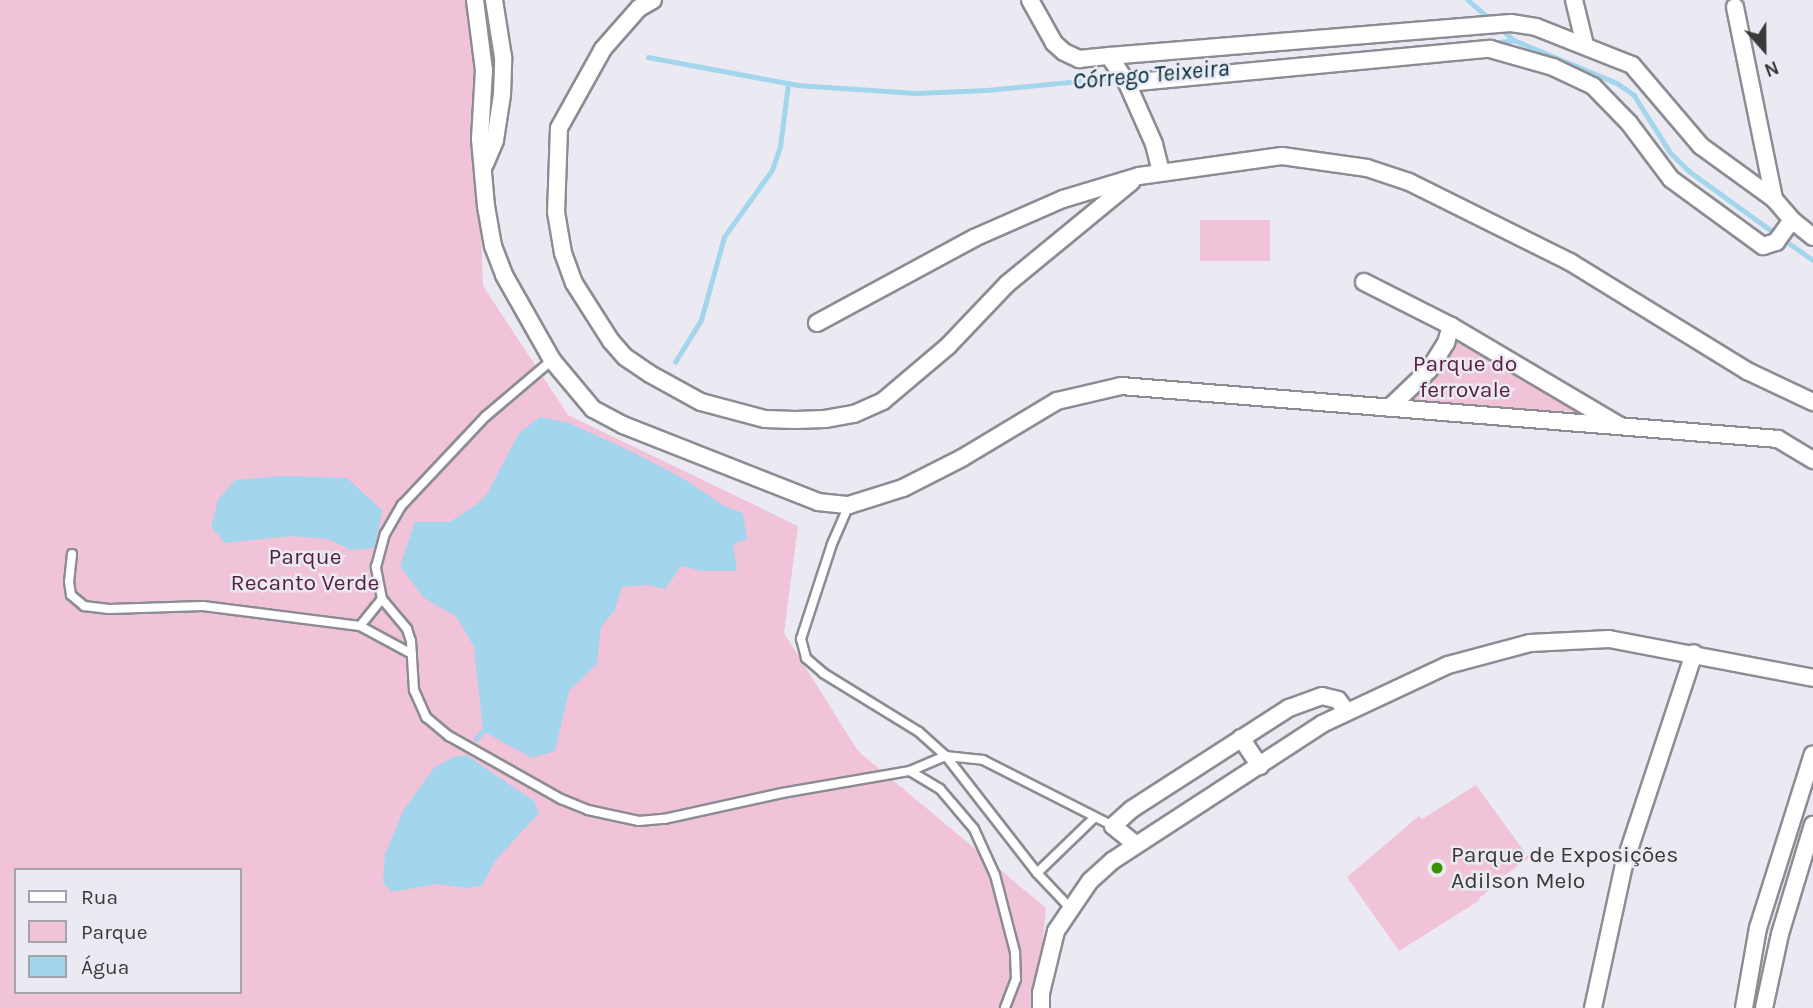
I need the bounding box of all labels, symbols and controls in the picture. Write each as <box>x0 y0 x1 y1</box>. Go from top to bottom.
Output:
north arrow <box>1729 14 1799 84</box>
water label: Córrego Teixeira <box>1071 54 1231 96</box>
text: N <box>1761 56 1782 81</box>
park label: Parque do ferrovale <box>1413 350 1517 404</box>
park label: Parque Recanto Verde <box>231 543 379 597</box>
place label: Parque de Exposições Adilson Melo <box>1451 841 1678 895</box>
marker: Parque de Exposições Adilson Melo <box>1429 860 1445 876</box>
legend <box>14 868 242 994</box>
text: Rua <box>81 885 118 909</box>
text: Parque <box>81 920 148 944</box>
text: Água <box>81 955 129 979</box>

